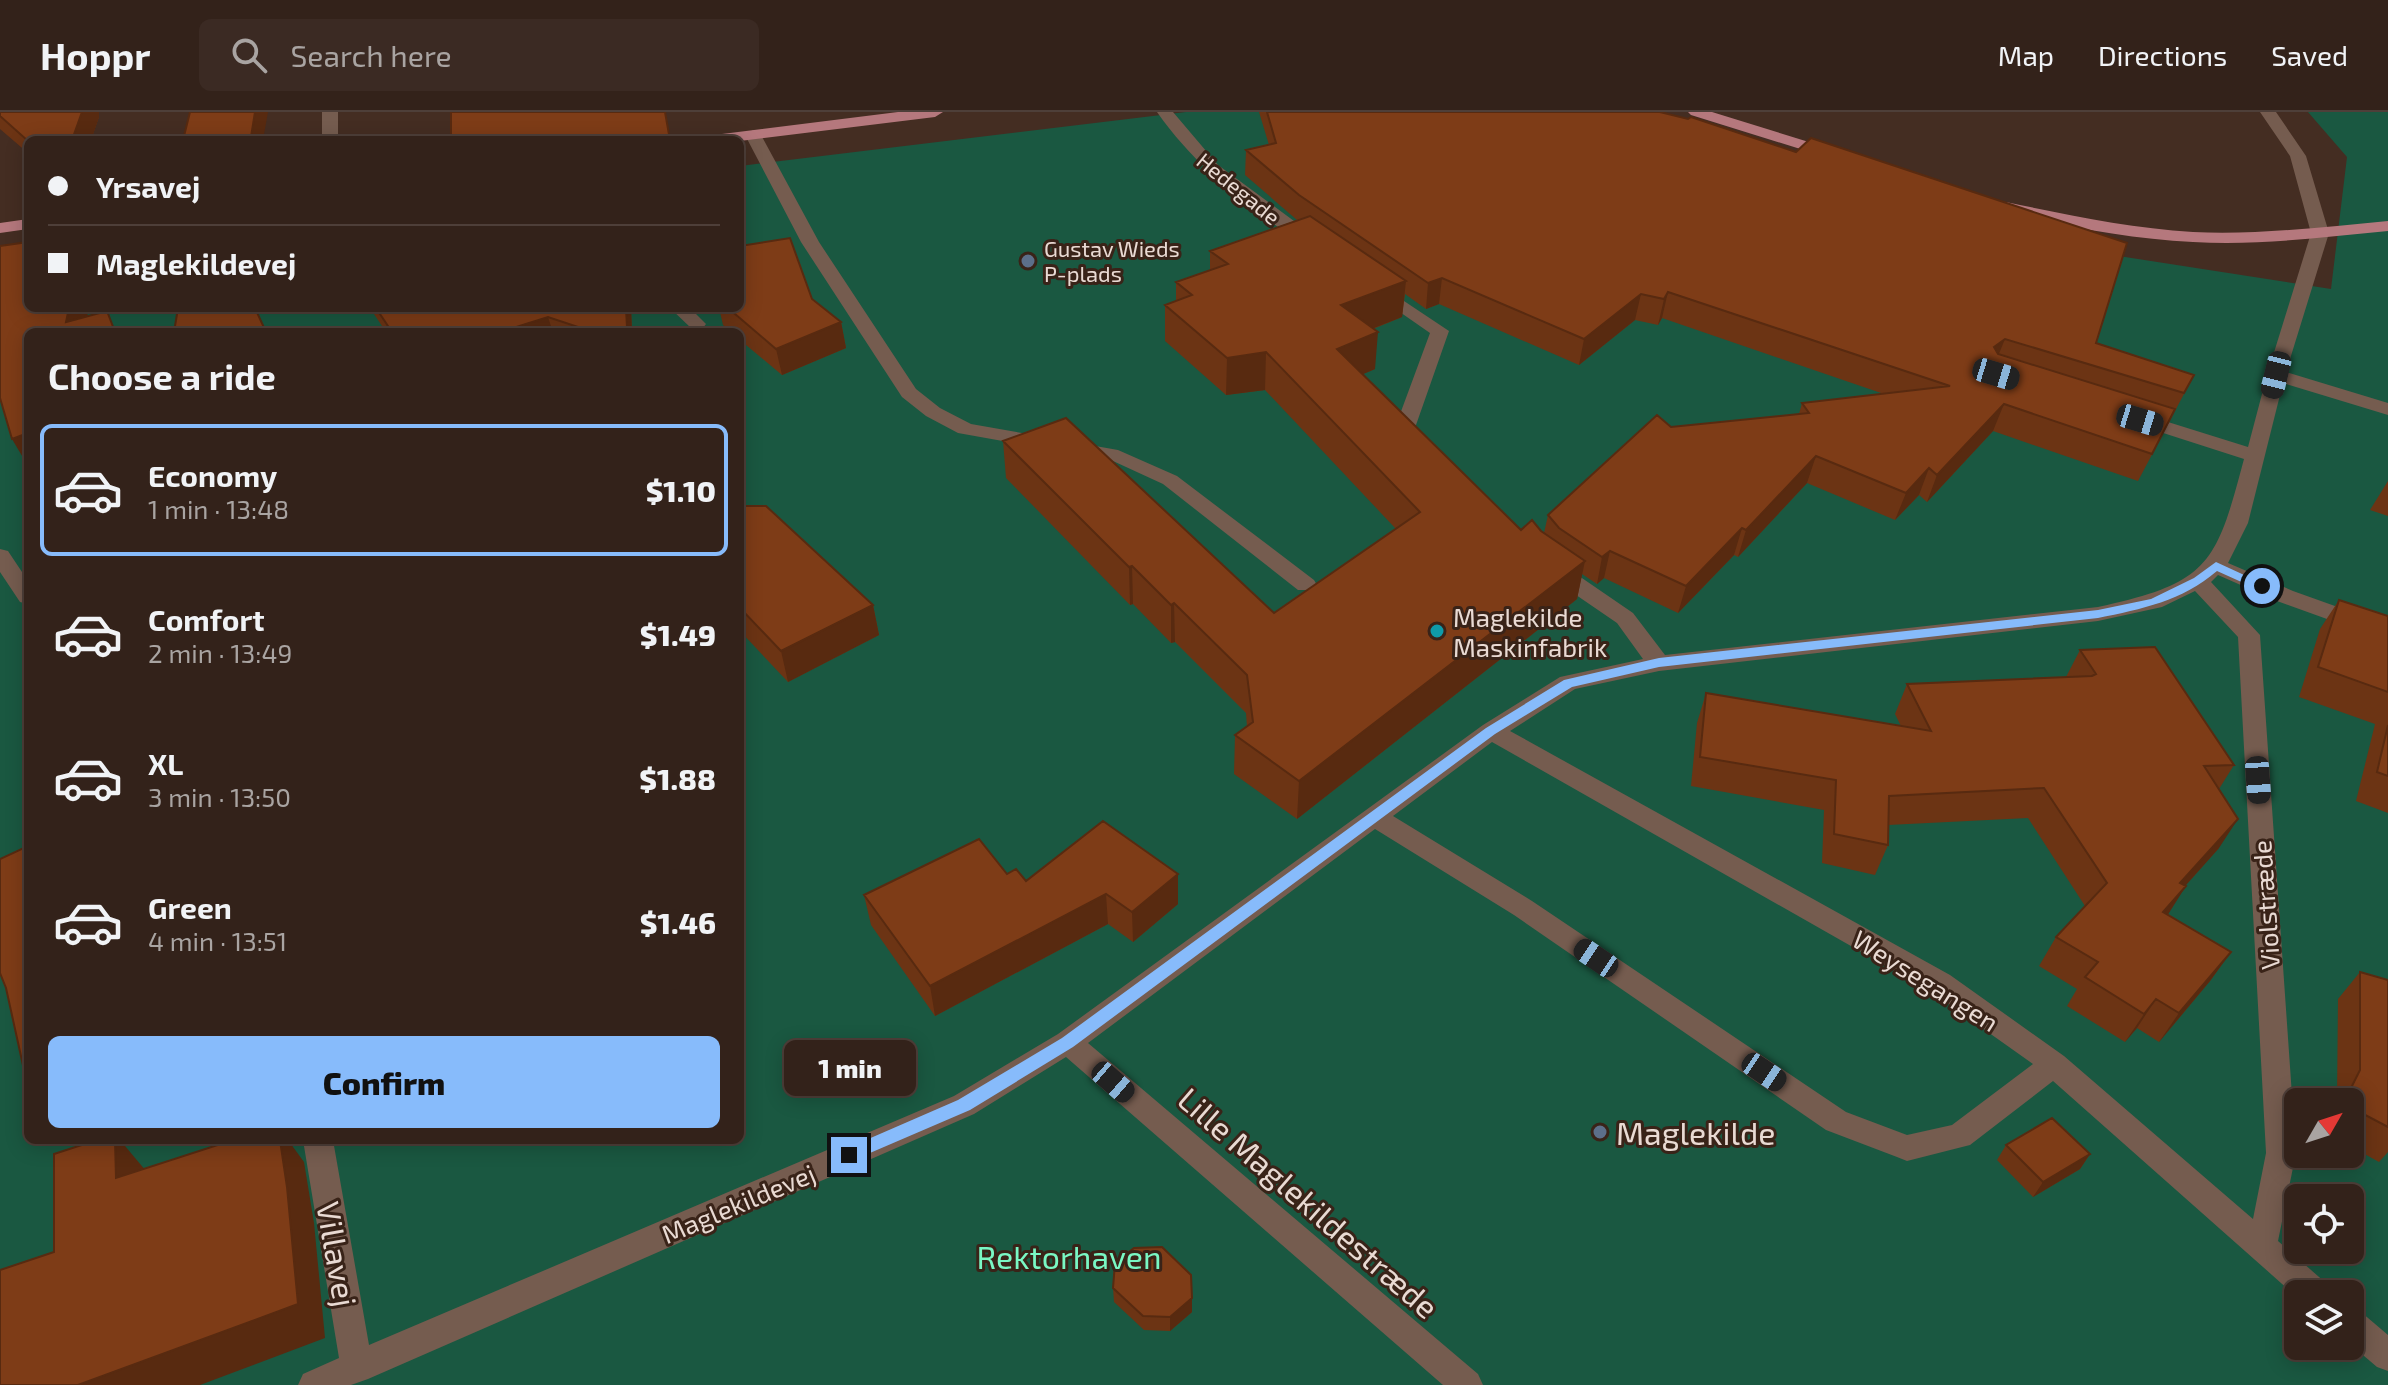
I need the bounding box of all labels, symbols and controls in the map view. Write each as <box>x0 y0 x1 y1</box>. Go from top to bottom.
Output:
search box <box>199 19 759 91</box>
text: Hoppr <box>40 32 151 78</box>
icon: search <box>227 33 271 77</box>
text: Search here <box>291 37 452 73</box>
text: Map <box>1998 38 2054 72</box>
text: Directions <box>2098 38 2227 72</box>
text: Saved <box>2271 38 2348 72</box>
street label: Hedegade <box>1192 147 1286 229</box>
text: Yrsavej <box>96 168 200 204</box>
place label: Gustav Wieds P-plads <box>1044 235 1180 286</box>
text: Maglekildevej <box>96 245 296 281</box>
marker: Gustav Wieds P-plads <box>1019 252 1037 270</box>
car <box>2259 349 2293 401</box>
text: Choose a ride <box>48 354 276 397</box>
car <box>1970 356 2022 392</box>
car <box>2114 402 2166 438</box>
icon: car <box>52 454 124 526</box>
text: Economy <box>148 457 277 493</box>
text: $1.10 <box>646 472 716 508</box>
text: 1 min · 13:48 <box>148 493 289 524</box>
route start <box>2244 568 2280 604</box>
icon: car <box>52 598 124 670</box>
text: Comfort <box>148 601 265 637</box>
place label: Maglekilde Maskinfabrik <box>1453 601 1607 662</box>
text: $1.49 <box>640 616 716 652</box>
marker: Maglekilde Maskinfabrik <box>1428 622 1446 640</box>
text: 2 min · 13:49 <box>148 637 292 668</box>
icon: car <box>52 742 124 814</box>
text: XL <box>148 745 183 781</box>
car <box>2244 755 2272 805</box>
text: $1.88 <box>639 760 716 796</box>
text: 3 min · 13:50 <box>148 781 291 812</box>
street label: Violstræde <box>2245 839 2285 971</box>
icon: car <box>52 886 124 958</box>
text: Green <box>148 889 232 925</box>
text: $1.46 <box>640 904 716 940</box>
street label: Weysegangen <box>1847 923 2005 1037</box>
text: 4 min · 13:51 <box>148 925 287 956</box>
car <box>1569 935 1623 981</box>
button: Confirm <box>48 1036 720 1128</box>
callout: 1 min <box>783 1039 915 1095</box>
car <box>1737 1049 1791 1095</box>
text: 1 min <box>818 1052 882 1083</box>
car <box>1087 1057 1139 1107</box>
street label: Lille Maglekildestræde <box>1171 1079 1447 1325</box>
north arrow <box>2284 1088 2364 1168</box>
map controls <box>2284 1088 2364 1360</box>
place label: Maglekilde <box>1616 1113 1775 1151</box>
marker: Maglekilde <box>1591 1123 1609 1141</box>
route end <box>831 1137 867 1173</box>
street label: Maglekildevej <box>657 1157 819 1249</box>
button: locate <box>2284 1184 2364 1264</box>
street label: Villavej <box>309 1199 366 1310</box>
park label: Rektorhaven <box>977 1237 1162 1275</box>
button: layers <box>2284 1280 2364 1360</box>

